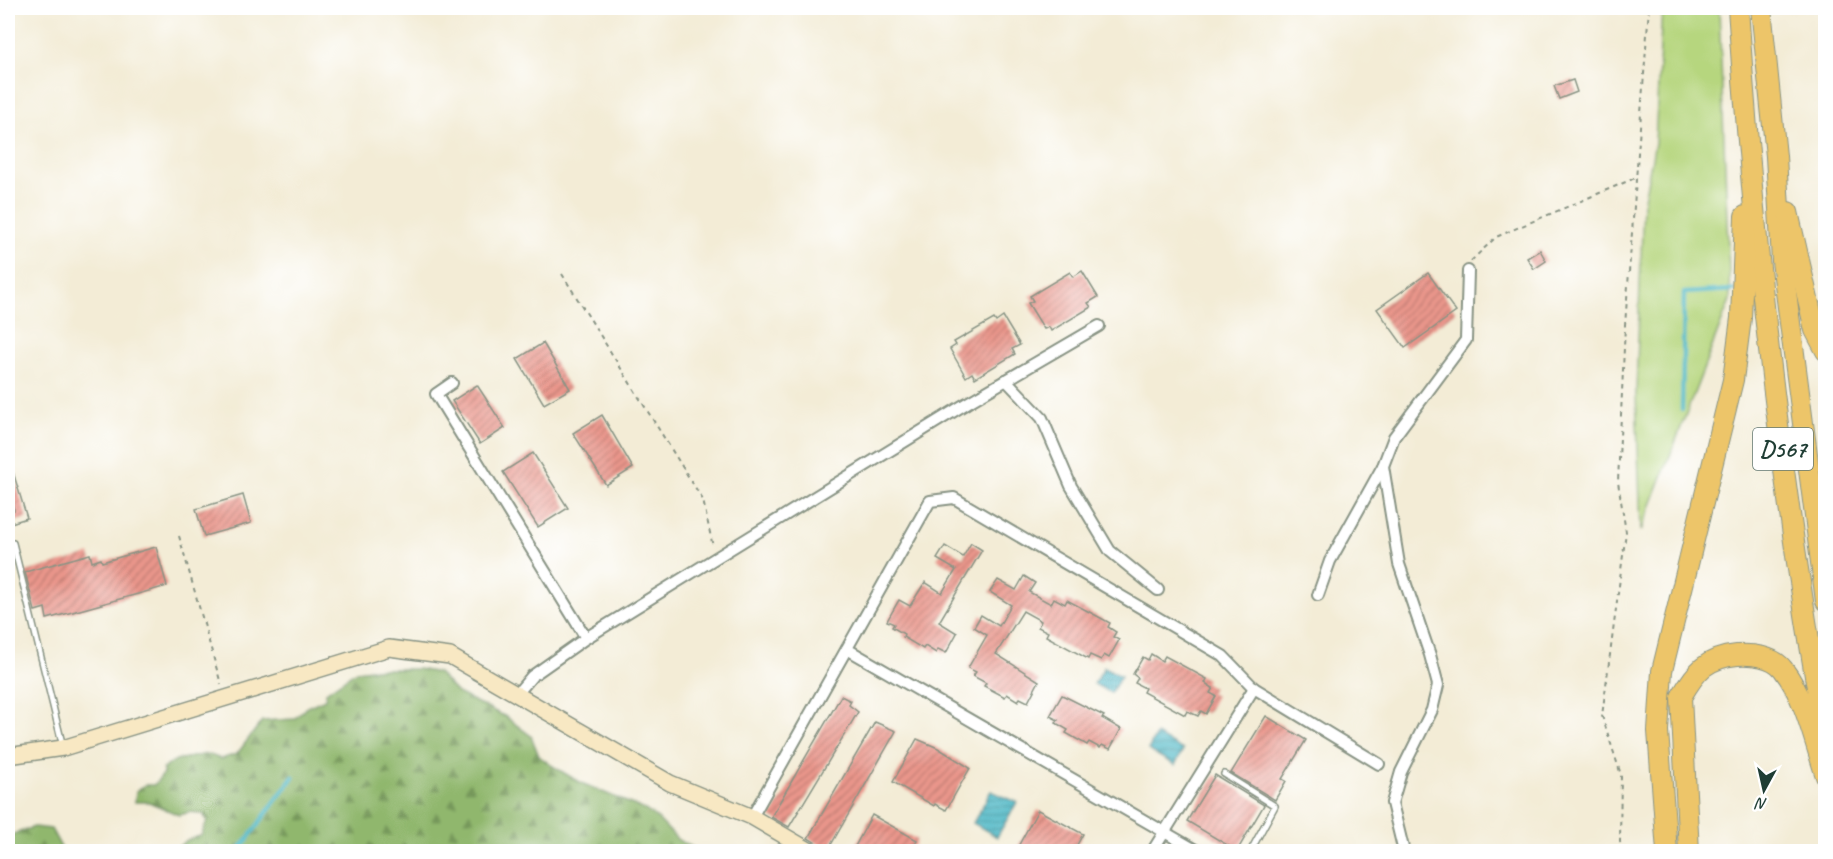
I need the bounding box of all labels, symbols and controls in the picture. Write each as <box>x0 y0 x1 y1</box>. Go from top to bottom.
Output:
road number: D567 <box>1753 428 1813 470</box>
north arrow <box>1734 760 1794 820</box>
text: N <box>1753 793 1768 814</box>

